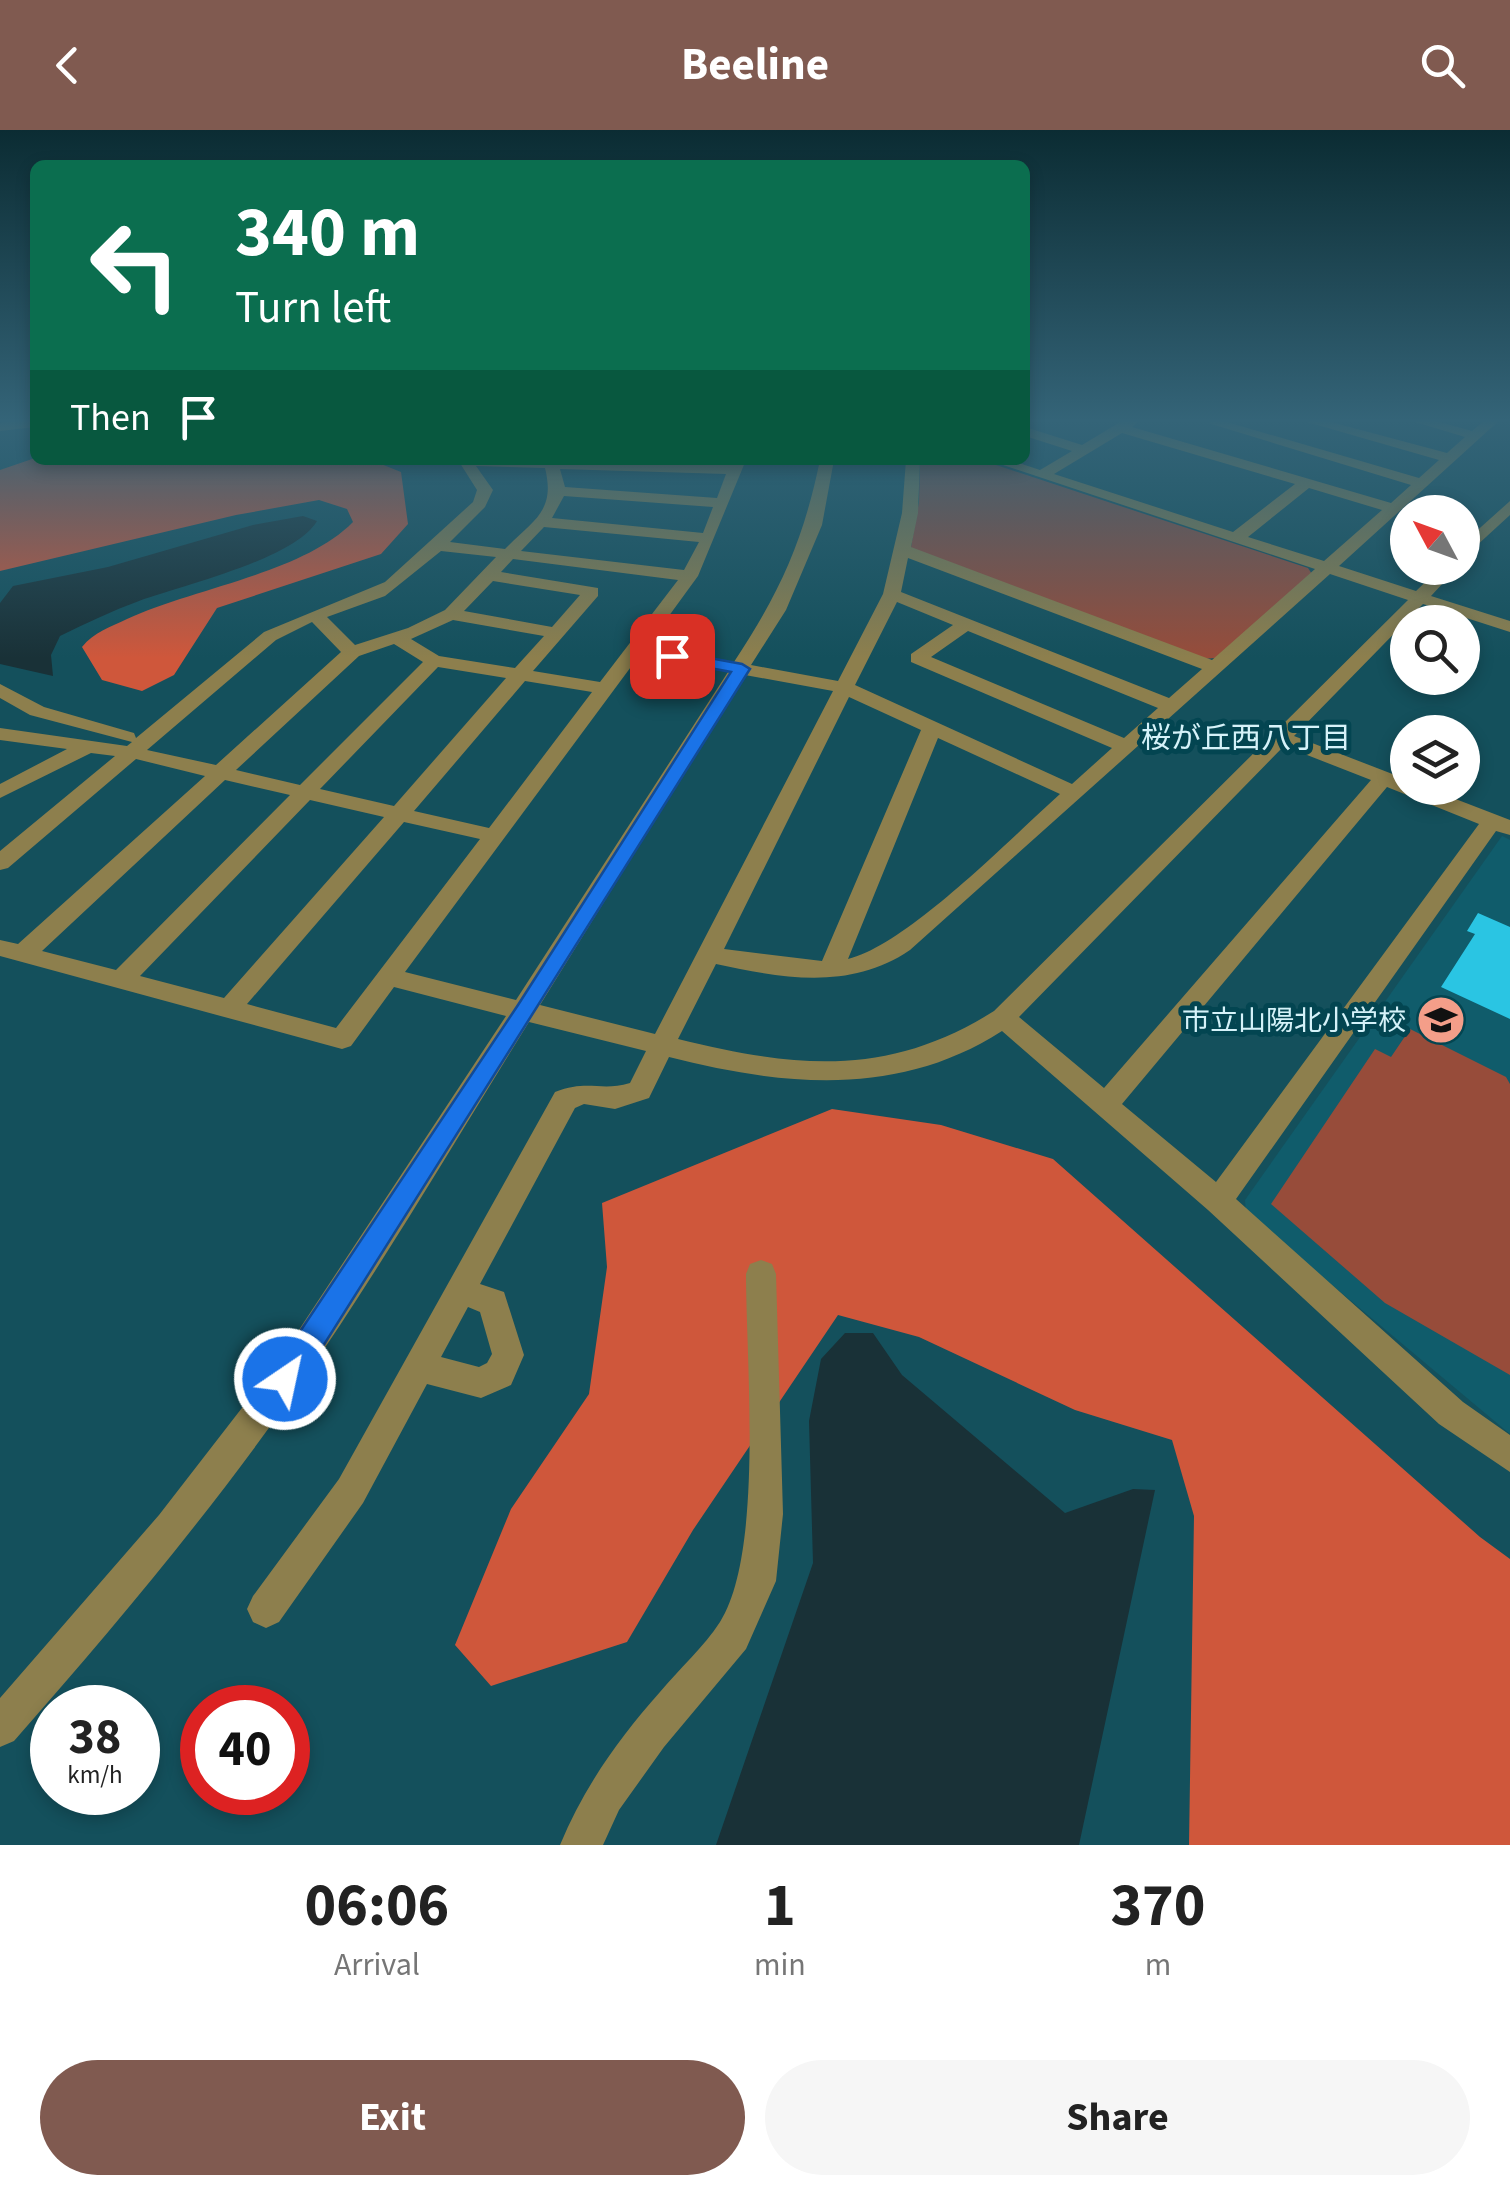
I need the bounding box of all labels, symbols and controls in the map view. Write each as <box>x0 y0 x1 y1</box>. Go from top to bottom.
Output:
text: Beeline <box>681 33 829 97</box>
icon: back <box>40 38 95 93</box>
icon: search <box>1415 38 1470 93</box>
text: 340 m <box>235 183 420 283</box>
icon: left <box>70 200 200 330</box>
text: Turn left <box>235 276 391 340</box>
icon: arrive <box>171 390 226 445</box>
text: Then <box>70 391 151 445</box>
north arrow <box>1390 495 1480 585</box>
map controls <box>1390 495 1480 805</box>
button: search <box>1390 605 1480 695</box>
pin <box>630 614 715 699</box>
icon: arrive <box>645 629 700 684</box>
button: layers <box>1390 715 1480 805</box>
district label: 桜が丘西八丁目 <box>1141 717 1351 760</box>
school or university icon: 市立山陽北小学校 <box>1415 994 1467 1046</box>
place label: 市立山陽北小学校 <box>1182 1001 1406 1041</box>
position arrow <box>233 1327 337 1431</box>
speed limit sign: 40 <box>180 1685 310 1815</box>
text: 38 <box>69 1702 121 1773</box>
text: km/h <box>67 1757 123 1793</box>
text: 06:06 <box>305 1864 449 1949</box>
text: 1 <box>764 1864 796 1949</box>
text: 370 <box>1110 1864 1205 1949</box>
text: Arrival <box>334 1942 420 1988</box>
text: min <box>754 1942 806 1988</box>
text: m <box>1145 1942 1171 1988</box>
button: Exit <box>40 2060 745 2175</box>
button: Share <box>765 2060 1470 2175</box>

